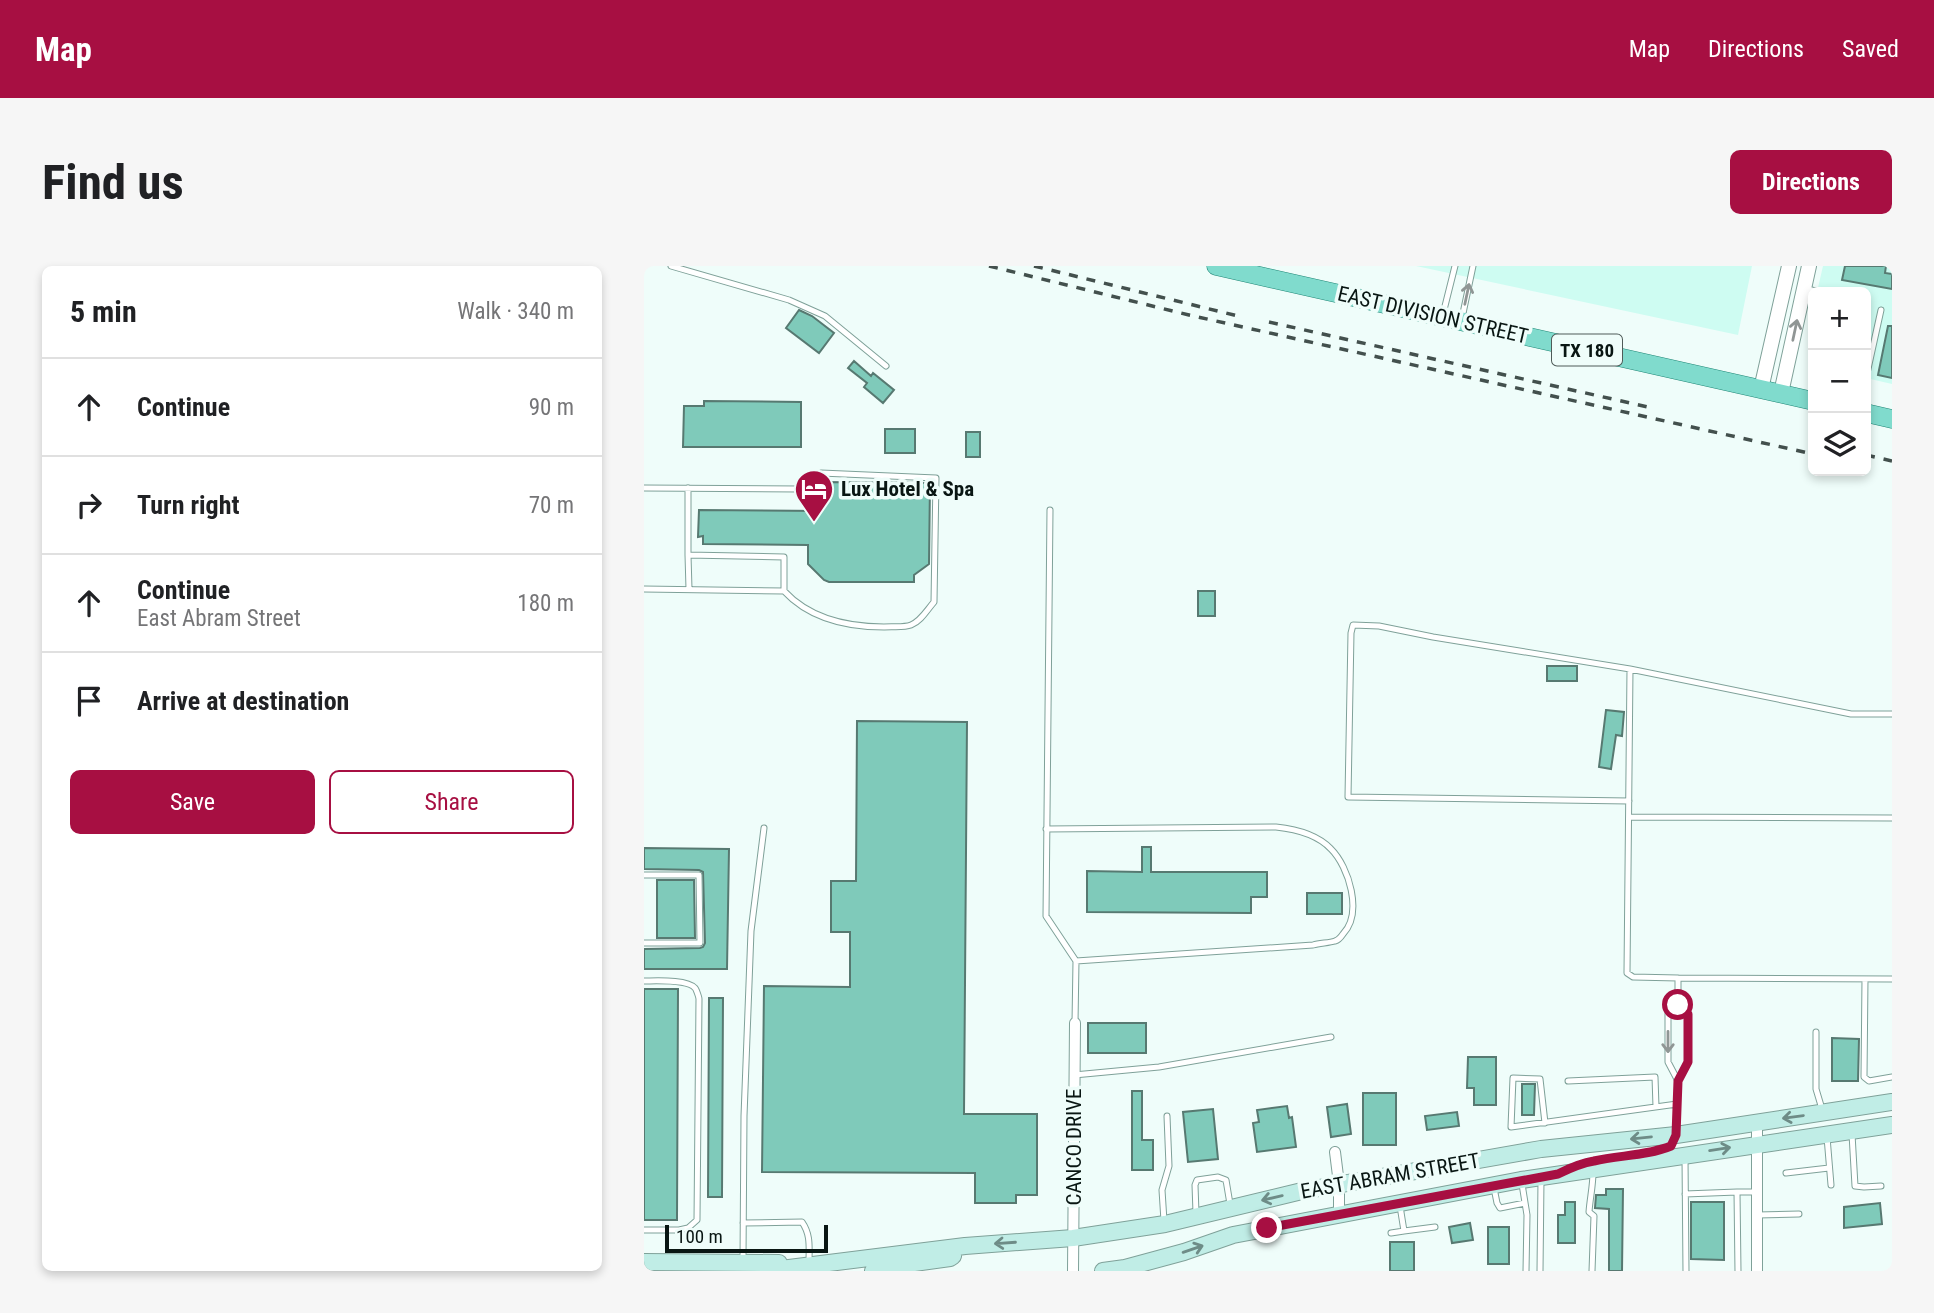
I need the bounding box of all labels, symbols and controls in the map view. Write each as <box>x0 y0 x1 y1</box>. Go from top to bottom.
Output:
text: Map <box>35 30 92 69</box>
text: Map <box>1629 35 1670 63</box>
text: Directions <box>1708 35 1804 63</box>
text: Saved <box>1842 35 1899 63</box>
button: Directions <box>1730 150 1892 214</box>
text: Find us <box>42 154 184 211</box>
street label: EAST DIVISION STREET <box>1335 281 1531 349</box>
one-way arrow <box>1461 283 1474 306</box>
map controls <box>1808 287 1871 476</box>
button: + <box>1808 287 1871 350</box>
text: 5 min <box>70 294 137 329</box>
text: Walk · 340 m <box>457 298 574 325</box>
one-way arrow <box>1789 319 1803 342</box>
road number: TX 180 <box>1552 334 1622 366</box>
button: − <box>1808 350 1871 413</box>
icon: ahead <box>70 388 108 426</box>
text: Continue <box>137 392 230 422</box>
text: 90 m <box>529 394 574 421</box>
button: layers <box>1808 413 1871 476</box>
hotel icon: Lux Hotel & Spa <box>793 468 835 523</box>
place label: Lux Hotel & Spa <box>841 477 974 501</box>
icon: right <box>70 486 108 524</box>
text: Turn right <box>137 490 239 520</box>
text: 70 m <box>529 492 574 519</box>
text: Continue <box>137 575 230 605</box>
icon: ahead <box>70 584 108 622</box>
text: 180 m <box>517 590 574 617</box>
text: East Abram Street <box>137 605 301 632</box>
icon: arrive <box>70 682 108 720</box>
text: Arrive at destination <box>137 686 349 716</box>
button: Save <box>70 770 315 834</box>
button: Share <box>329 770 574 834</box>
route start <box>1662 989 1693 1020</box>
one-way arrow <box>1661 1030 1675 1053</box>
street label: CANCO DRIVE <box>1062 1089 1086 1205</box>
one-way arrow <box>1782 1111 1805 1124</box>
one-way arrow <box>1630 1132 1652 1145</box>
one-way arrow <box>1709 1143 1731 1156</box>
street label: EAST ABRAM STREET <box>1299 1148 1481 1204</box>
one-way arrow <box>1261 1192 1284 1205</box>
route end <box>1251 1212 1282 1243</box>
scale bar <box>665 1222 828 1254</box>
text: 100 m <box>676 1225 723 1248</box>
one-way arrow <box>994 1236 1017 1249</box>
one-way arrow <box>1182 1242 1204 1254</box>

